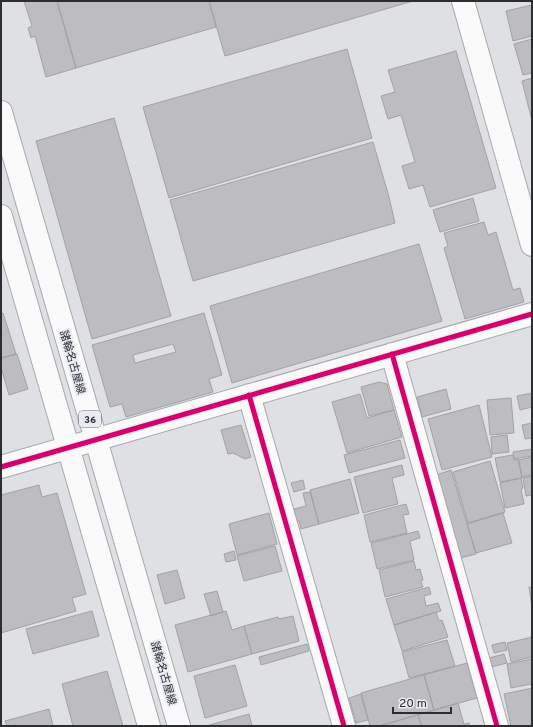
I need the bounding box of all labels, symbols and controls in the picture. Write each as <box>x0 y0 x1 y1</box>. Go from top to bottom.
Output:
street label: 諸輪名古屋線 <box>56 329 88 396</box>
road number: 36 <box>79 411 101 427</box>
street label: 諸輪名古屋線 <box>147 640 179 707</box>
scale bar <box>393 689 451 715</box>
text: 20 m <box>399 696 427 712</box>

